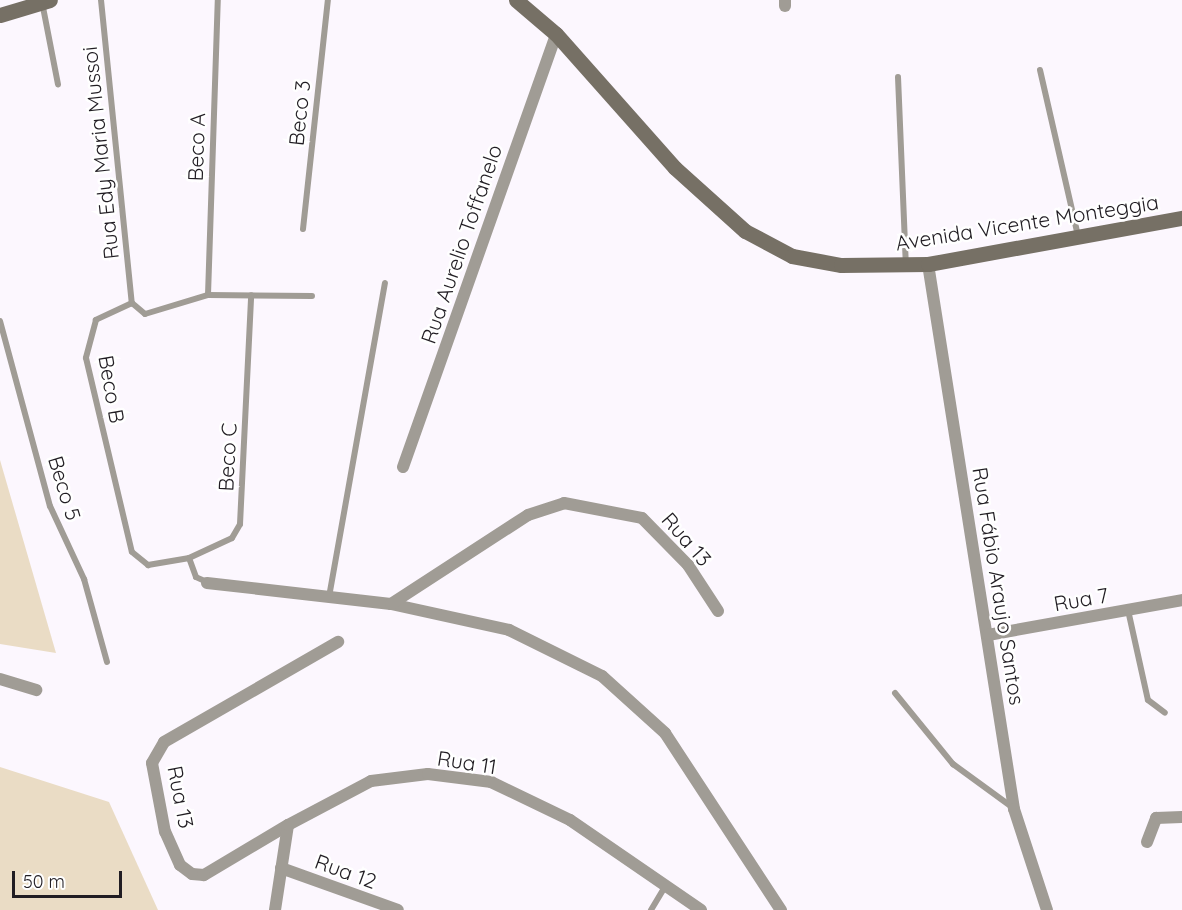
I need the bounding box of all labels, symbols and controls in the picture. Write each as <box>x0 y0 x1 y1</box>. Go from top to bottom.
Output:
street label: Rua Edy Maria Mussoi <box>76 45 124 261</box>
street label: Beco 3 <box>283 79 315 147</box>
street label: Beco A <box>182 112 210 182</box>
street label: Rua Aurelio Toffanelo <box>415 141 507 347</box>
street label: Avenida Vicente Monteggia <box>894 189 1160 255</box>
street label: Beco B <box>94 353 130 425</box>
street label: Beco C <box>213 422 241 492</box>
street label: Beco 5 <box>43 453 87 523</box>
street label: Rua Fábio Araujo Santos <box>968 465 1030 707</box>
street label: Rua 13 <box>657 507 717 571</box>
street label: Rua 7 <box>1052 582 1110 616</box>
street label: Rua 11 <box>435 745 499 779</box>
street label: Rua 13 <box>163 764 199 830</box>
street label: Rua 12 <box>312 848 380 894</box>
scale bar <box>15 859 124 897</box>
text: 50 m <box>23 870 65 893</box>

